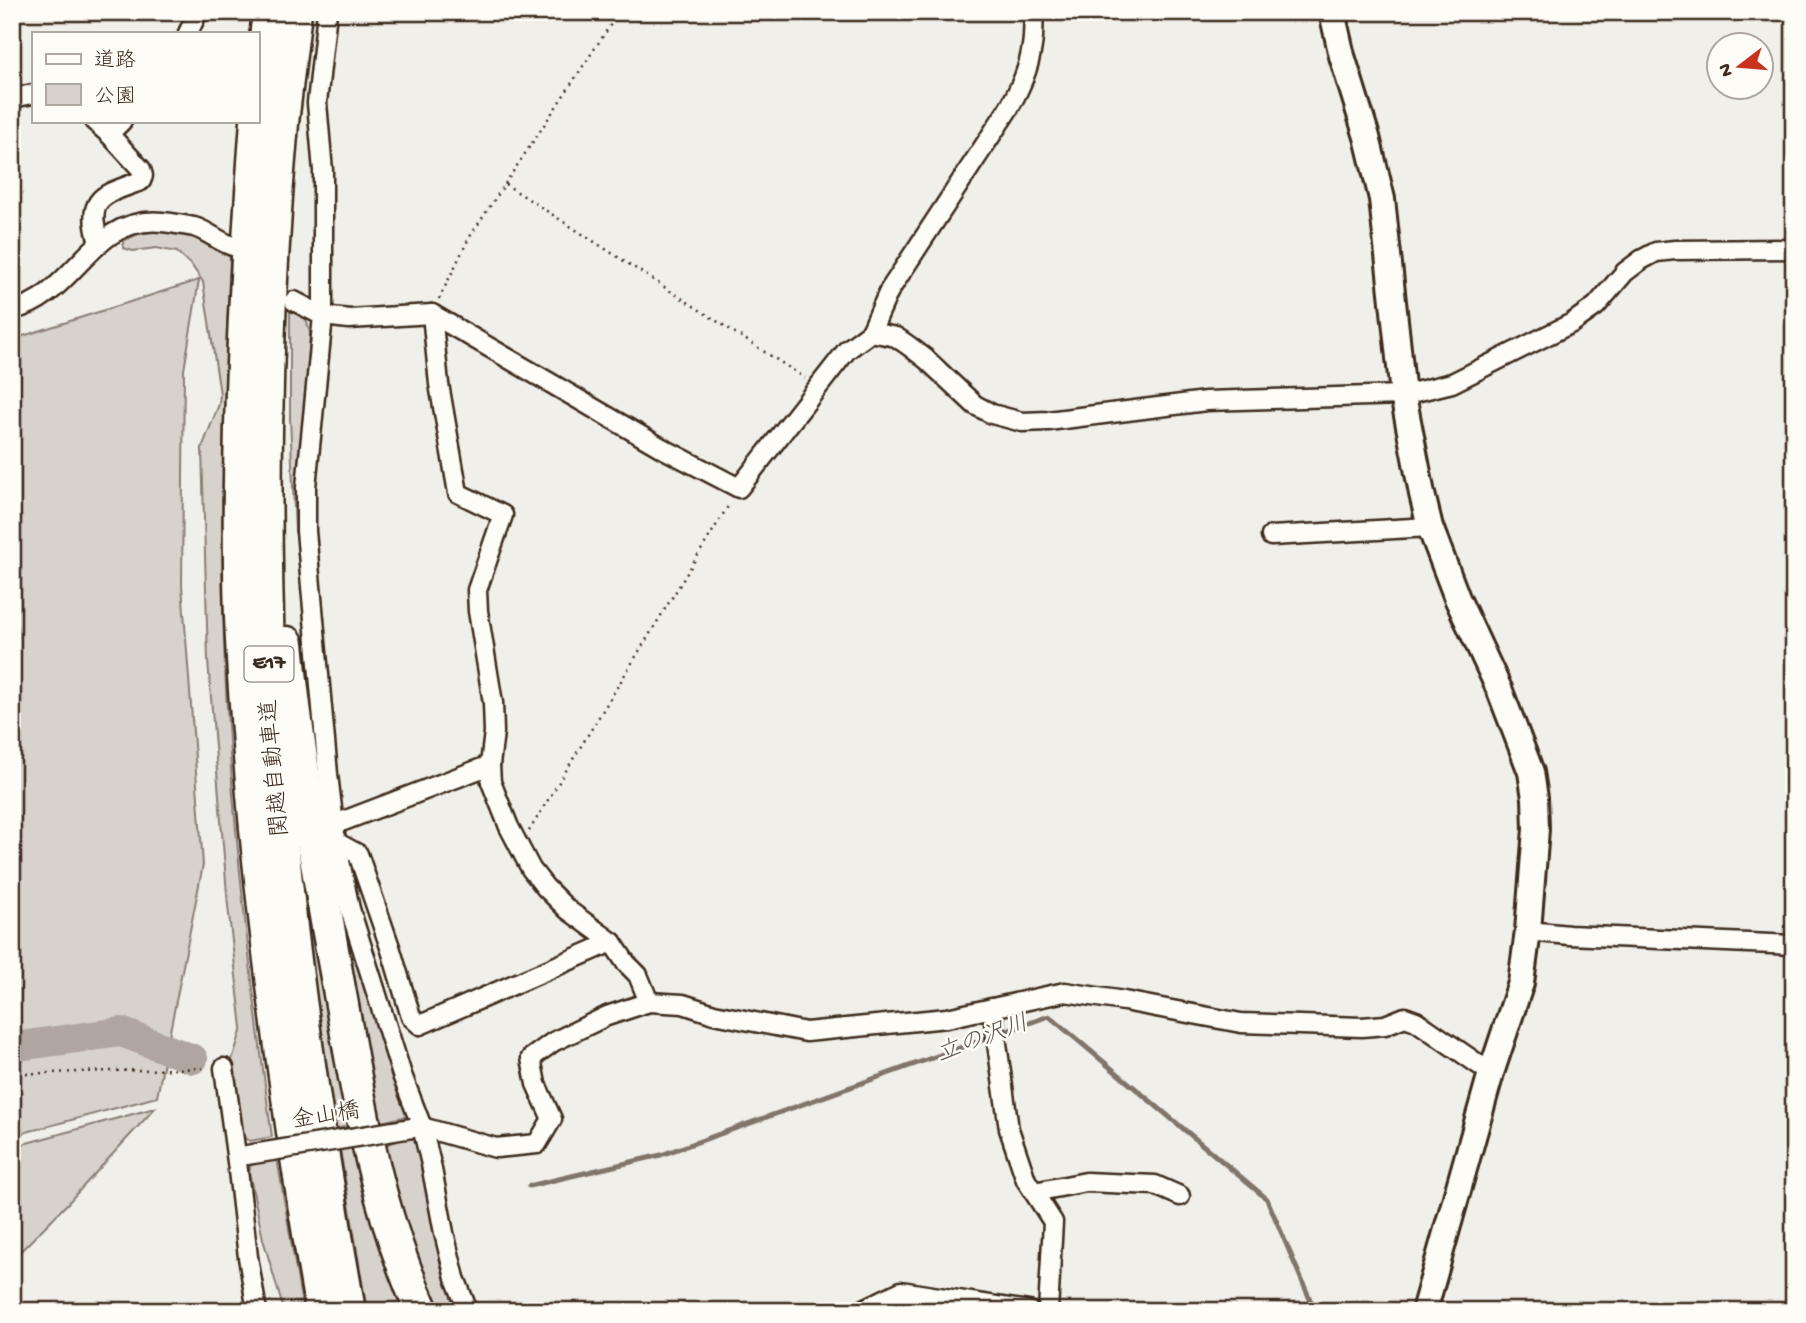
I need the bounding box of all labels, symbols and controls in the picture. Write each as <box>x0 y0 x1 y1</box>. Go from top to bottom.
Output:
legend <box>32 32 259 122</box>
north arrow <box>1704 32 1774 102</box>
text: 道路 <box>94 49 136 75</box>
text: N <box>1714 61 1740 79</box>
text: 公園 <box>94 86 136 111</box>
road number: E17 <box>244 646 294 682</box>
street label: 関越自動車道 <box>256 698 295 838</box>
water label: 立の沢川 <box>933 1010 1033 1070</box>
street label: 金山橋 <box>290 1097 362 1136</box>

